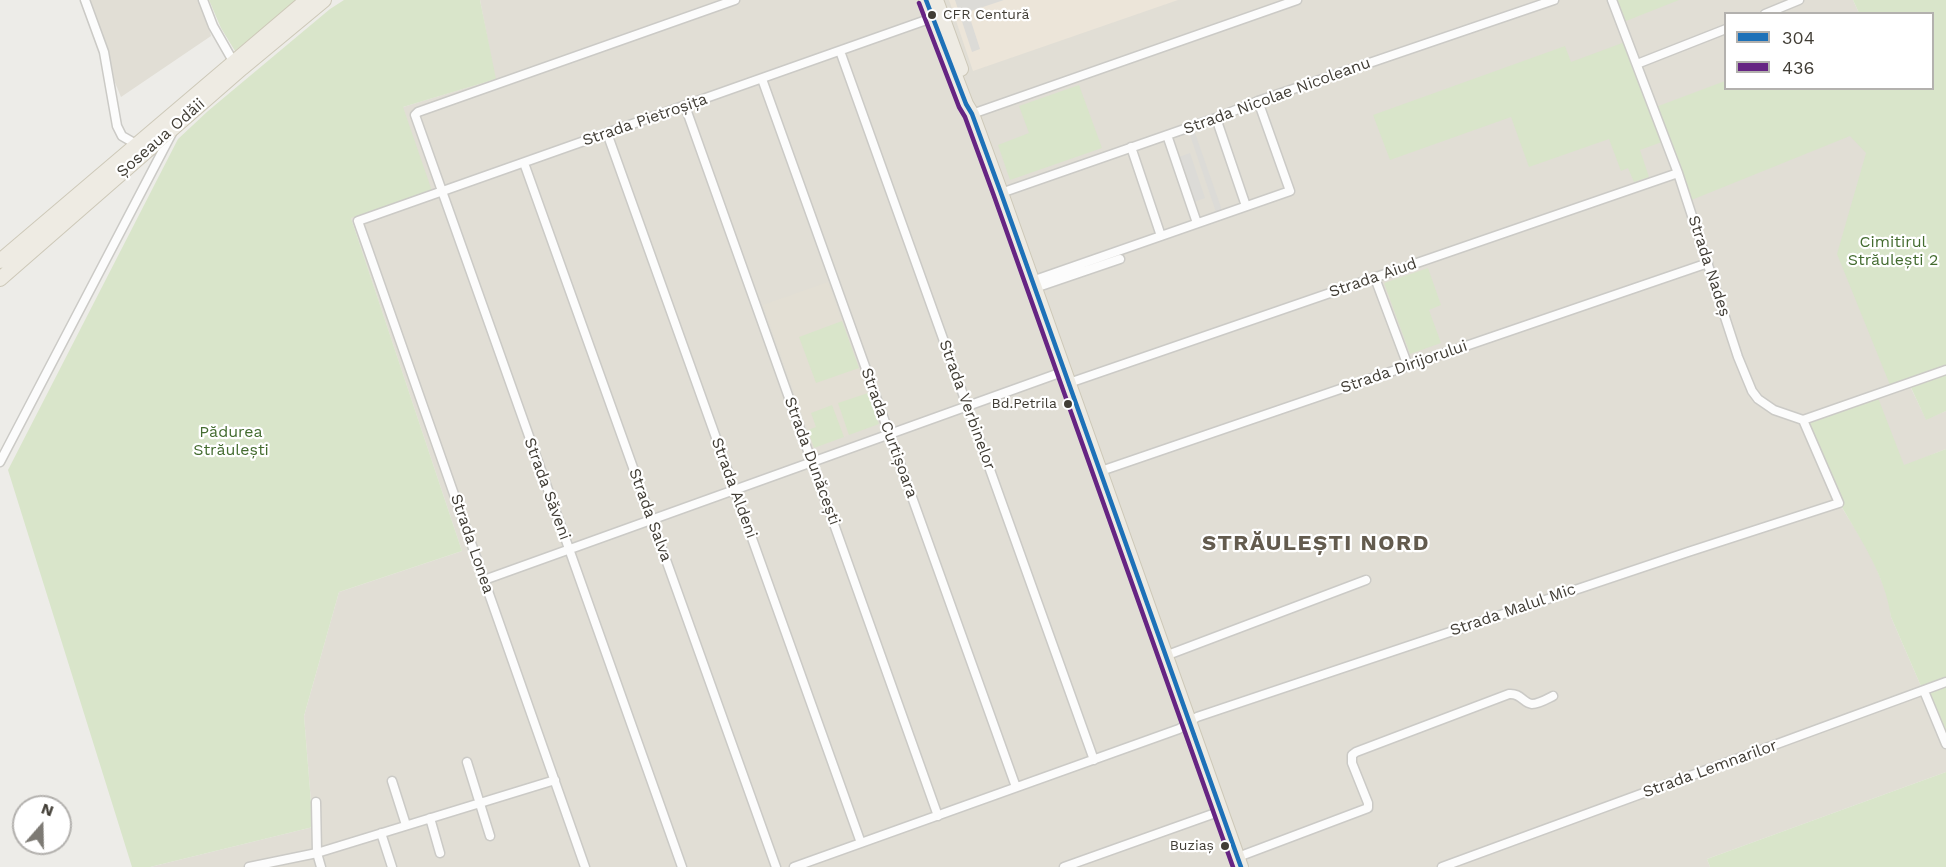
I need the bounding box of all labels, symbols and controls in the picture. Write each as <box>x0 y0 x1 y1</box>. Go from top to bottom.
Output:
place label: CFR Centură <box>943 7 1029 23</box>
marker: CFR Centură <box>926 9 938 21</box>
legend <box>1724 12 1934 90</box>
text: 304 <box>1782 27 1815 48</box>
street label: Strada Nicolae Nicoleanu <box>1181 53 1373 139</box>
text: 436 <box>1782 57 1814 78</box>
street label: Strada Pietroșița <box>580 90 710 150</box>
street label: Șoseaua Odăii <box>113 94 209 182</box>
street label: Strada Nadeș <box>1684 213 1734 319</box>
park label: Cimitirul Străulești 2 <box>1848 232 1938 270</box>
street label: Strada Aiud <box>1327 254 1419 302</box>
street label: Strada Dirijorului <box>1338 336 1470 398</box>
street label: Strada Verbinelor <box>935 337 999 473</box>
street label: Strada Curtișoara <box>857 365 921 501</box>
street label: Strada Dunăcești <box>780 394 844 528</box>
place label: Bd.Petrila <box>992 396 1057 412</box>
marker: Bd.Petrila <box>1062 398 1074 410</box>
park label: Pădurea Străulești <box>193 422 269 460</box>
street label: Strada Săveni <box>520 435 574 543</box>
street label: Strada Aldeni <box>707 435 761 541</box>
street label: Strada Salva <box>624 466 676 564</box>
street label: Strada Lonea <box>446 492 498 596</box>
district label: STRĂULEȘTI NORD <box>1202 531 1430 557</box>
street label: Strada Malul Mic <box>1448 580 1578 640</box>
street label: Strada Lemnarilor <box>1640 736 1780 802</box>
north arrow <box>12 795 72 855</box>
text: N <box>39 799 56 820</box>
place label: Buziaș <box>1170 838 1214 854</box>
marker: Buziaș <box>1219 840 1231 852</box>

